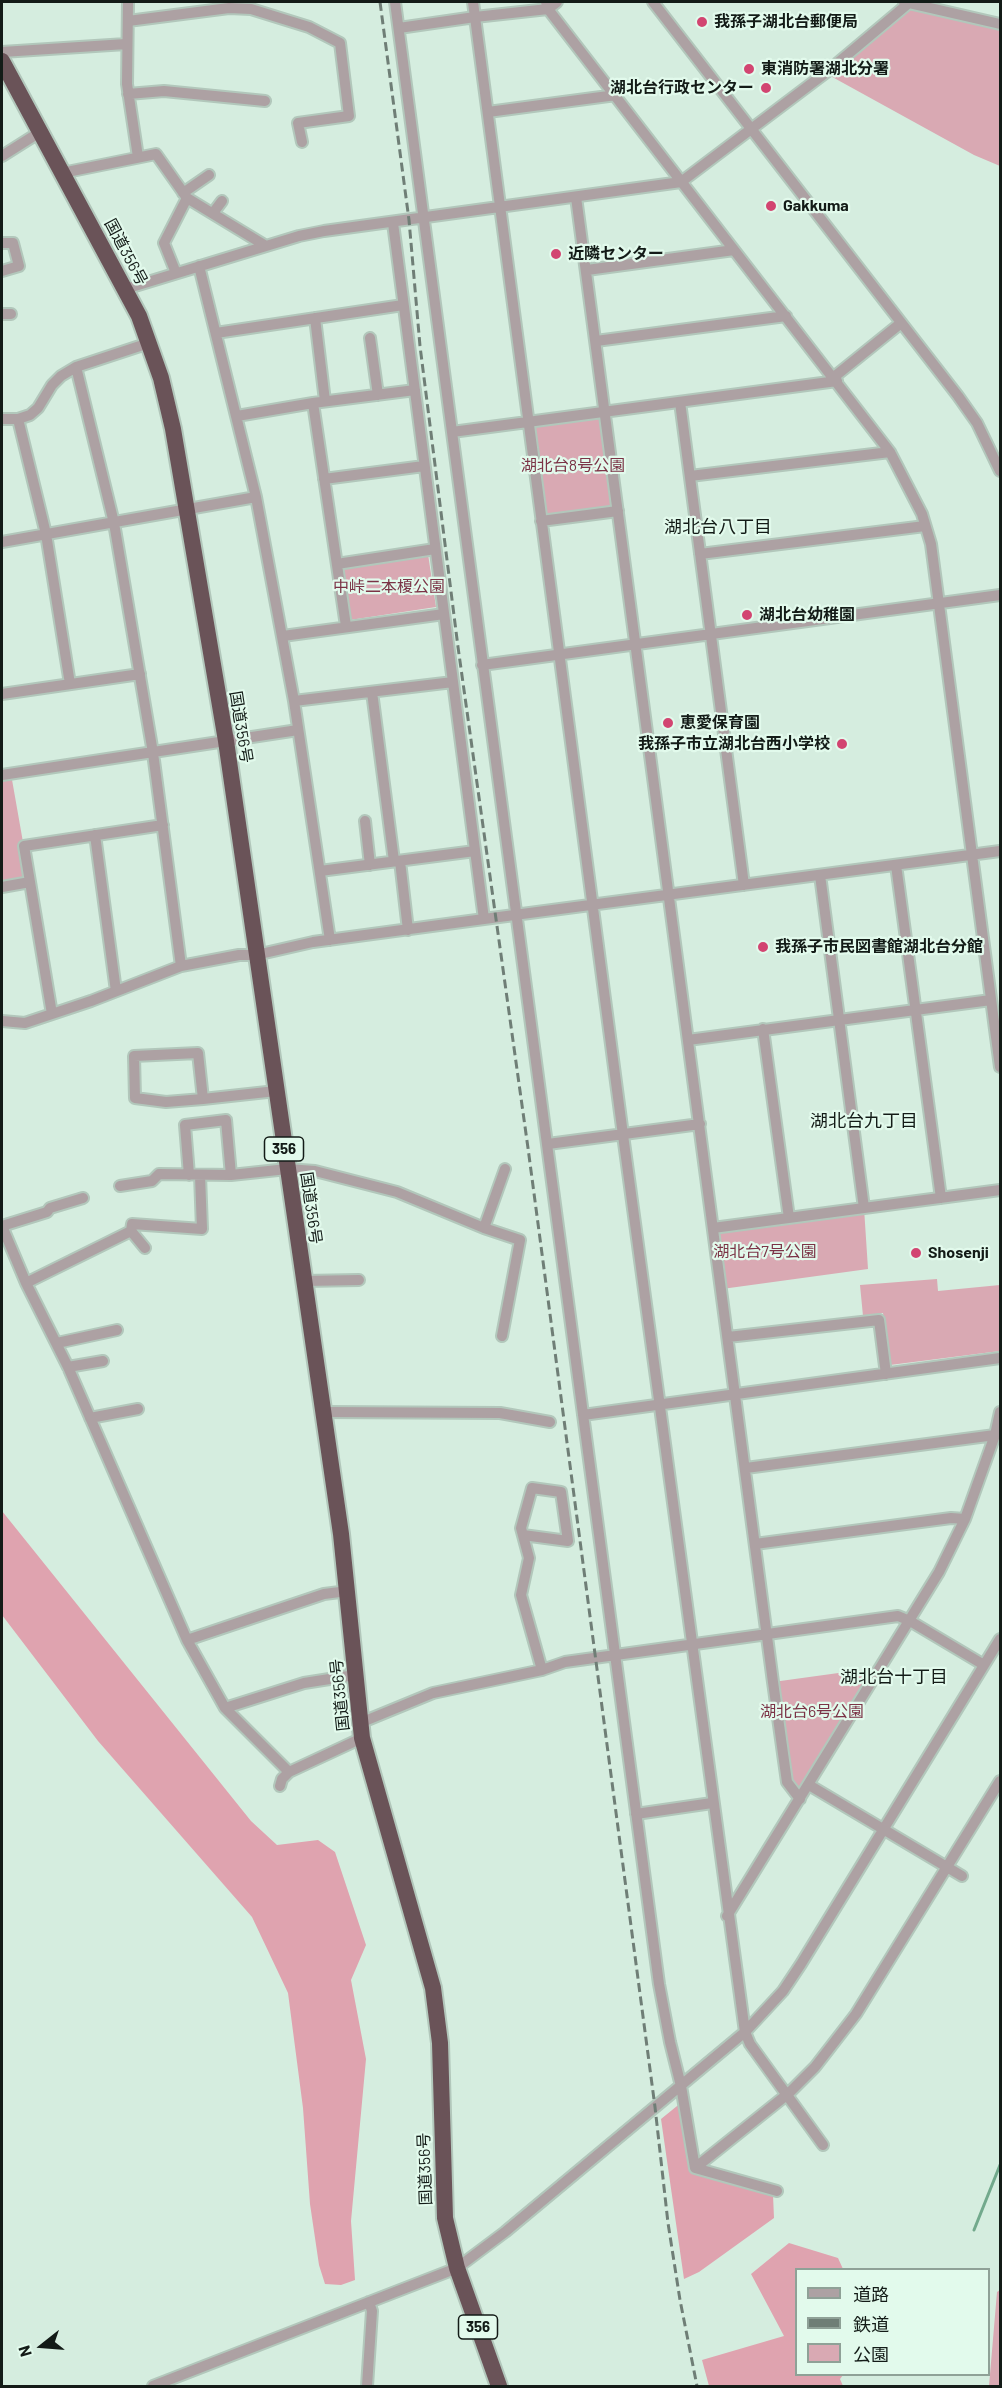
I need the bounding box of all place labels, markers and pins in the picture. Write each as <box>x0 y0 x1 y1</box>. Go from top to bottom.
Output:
place label: 我孫子湖北台郵便局 <box>714 12 858 32</box>
marker: 我孫子湖北台郵便局 <box>695 15 709 29</box>
place label: 東消防署湖北分署 <box>761 59 889 79</box>
marker: 東消防署湖北分署 <box>742 62 756 76</box>
place label: 湖北台行政センター <box>610 78 754 98</box>
marker: 湖北台行政センター <box>759 81 773 95</box>
place label: Gakkuma <box>783 196 849 216</box>
marker: Gakkuma <box>764 199 778 213</box>
place label: 近隣センター <box>568 244 664 264</box>
marker: 近隣センター <box>549 247 563 261</box>
place label: 湖北台幼稚園 <box>759 605 855 625</box>
marker: 湖北台幼稚園 <box>740 608 754 622</box>
place label: 恵愛保育園 <box>680 713 760 733</box>
marker: 恵愛保育園 <box>661 716 675 730</box>
place label: 我孫子市立湖北台西小学校 <box>638 734 830 754</box>
marker: 我孫子市立湖北台西小学校 <box>835 737 849 751</box>
place label: 我孫子市民図書館湖北台分館 <box>775 937 983 957</box>
marker: 我孫子市民図書館湖北台分館 <box>756 940 770 954</box>
place label: Shosenji <box>928 1243 989 1263</box>
marker: Shosenji <box>909 1246 923 1260</box>

